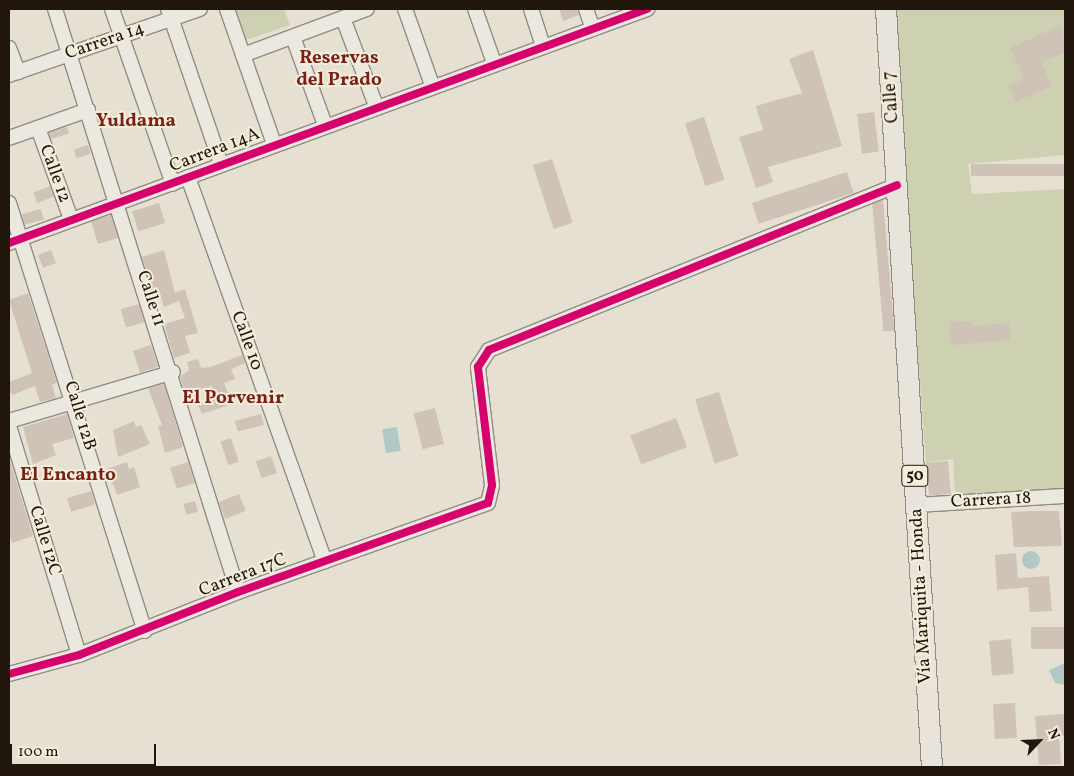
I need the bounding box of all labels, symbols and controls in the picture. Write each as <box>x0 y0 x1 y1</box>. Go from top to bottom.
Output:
street label: Carrera 14 <box>63 18 147 66</box>
district label: Reservas del Prado <box>296 48 382 92</box>
street label: Calle 7 <box>879 70 905 124</box>
district label: Yuldama <box>96 111 176 133</box>
street label: Carrera 14A <box>167 124 263 178</box>
street label: Calle 12 <box>34 142 74 206</box>
street label: Calle 11 <box>131 268 169 330</box>
street label: Calle 10 <box>225 308 267 374</box>
street label: Calle 12B <box>58 379 100 453</box>
district label: El Porvenir <box>182 388 284 410</box>
road number: 50 <box>901 462 929 490</box>
district label: El Encanto <box>20 465 116 487</box>
street label: Carrera 18 <box>950 488 1032 514</box>
street label: Calle 12C <box>23 503 65 579</box>
street label: Vía Mariquita - Honda <box>907 507 937 685</box>
street label: Carrera 17C <box>196 549 290 603</box>
north arrow <box>1014 716 1064 766</box>
text: N <box>1042 726 1064 743</box>
scale bar <box>12 734 159 766</box>
text: 100 m <box>18 742 58 763</box>

